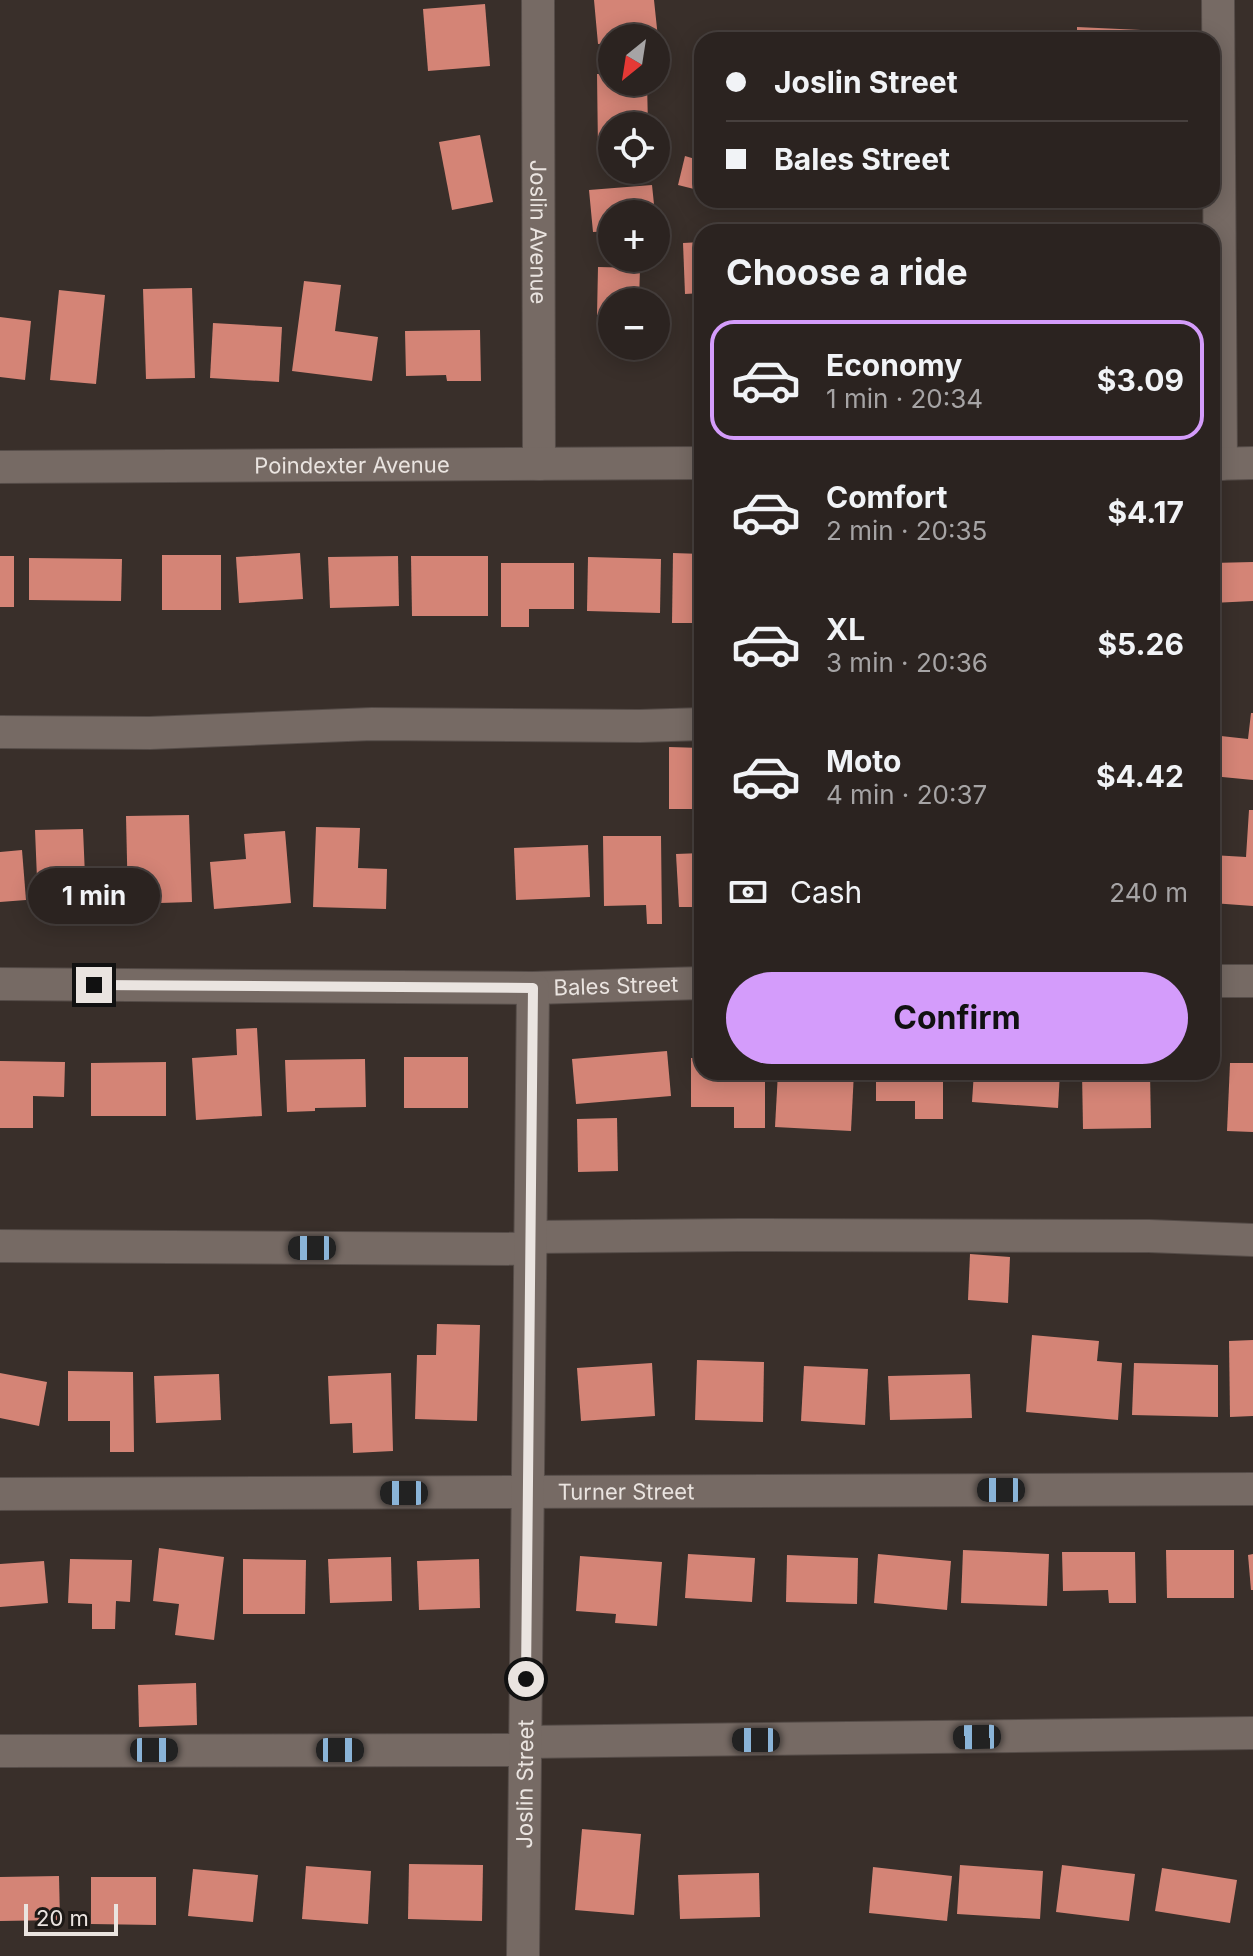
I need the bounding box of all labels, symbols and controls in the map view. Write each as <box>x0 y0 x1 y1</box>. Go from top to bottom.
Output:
north arrow <box>598 24 670 96</box>
map controls <box>598 24 670 360</box>
text: Joslin Street <box>774 64 958 100</box>
button: locate <box>598 112 670 184</box>
text: Bales Street <box>774 141 950 177</box>
street label: Joslin Avenue <box>525 160 552 304</box>
button: + <box>598 200 670 272</box>
text: Choose a ride <box>726 250 968 294</box>
button: − <box>598 288 670 360</box>
icon: car <box>730 344 802 416</box>
text: Economy <box>826 347 962 383</box>
text: $3.09 <box>1097 362 1184 398</box>
text: 1 min · 20:34 <box>826 383 983 414</box>
street label: Poindexter Avenue <box>254 451 450 479</box>
icon: car <box>730 476 802 548</box>
text: Comfort <box>826 479 947 515</box>
text: $4.17 <box>1107 494 1184 530</box>
text: 2 min · 20:35 <box>826 515 987 546</box>
icon: car <box>730 608 802 680</box>
text: XL <box>826 611 865 647</box>
text: $5.26 <box>1097 626 1184 662</box>
text: 3 min · 20:36 <box>826 647 988 678</box>
icon: car <box>730 740 802 812</box>
text: Moto <box>826 743 901 779</box>
text: $4.42 <box>1096 758 1184 794</box>
text: 4 min · 20:37 <box>826 779 987 810</box>
callout: 1 min <box>28 869 160 925</box>
icon: cash <box>726 870 770 914</box>
text: Cash <box>790 874 862 910</box>
text: 240 m <box>1109 877 1188 908</box>
text: 1 min <box>62 880 126 911</box>
route end <box>76 967 112 1003</box>
street label: Bales Street <box>553 971 679 1000</box>
button: Confirm <box>726 972 1188 1064</box>
car <box>288 1236 336 1260</box>
street label: Turner Street <box>558 1478 694 1505</box>
car <box>977 1478 1025 1502</box>
car <box>380 1481 428 1505</box>
route start <box>508 1661 544 1697</box>
street label: Joslin Street <box>511 1719 538 1849</box>
car <box>953 1725 1001 1749</box>
car <box>732 1728 780 1752</box>
car <box>130 1738 178 1762</box>
car <box>316 1738 364 1762</box>
scale bar <box>24 1900 118 1936</box>
text: 20 m <box>36 1905 89 1931</box>

